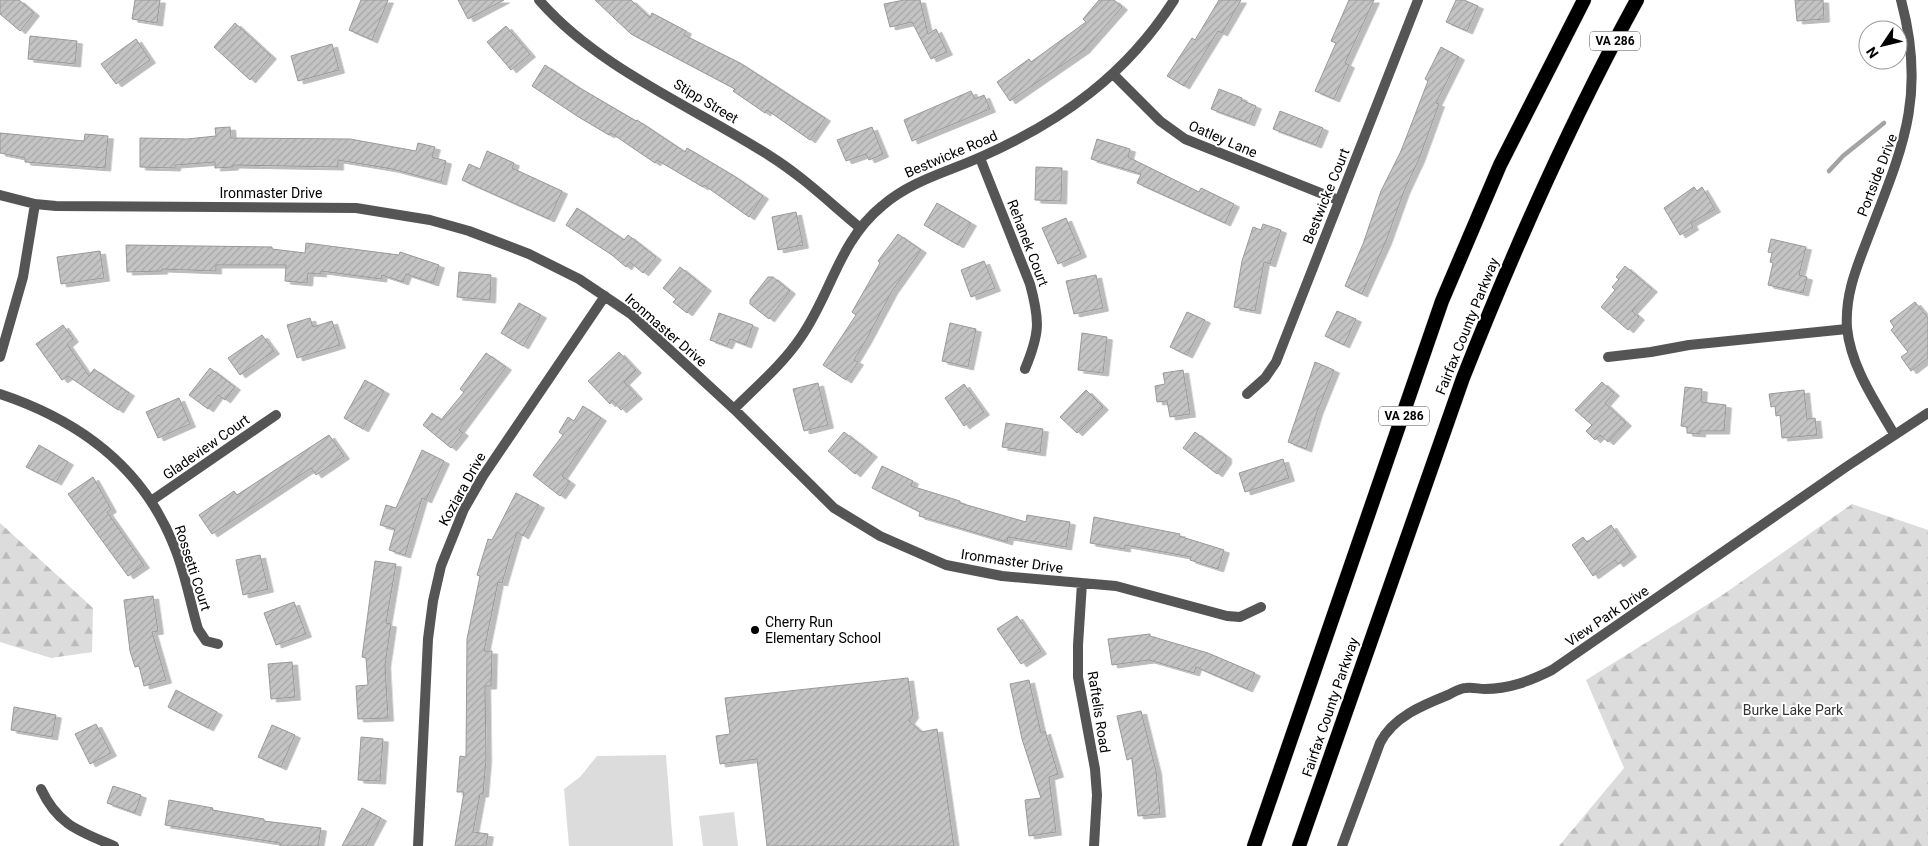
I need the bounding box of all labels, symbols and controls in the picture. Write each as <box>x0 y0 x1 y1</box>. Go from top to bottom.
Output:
north arrow <box>1858 20 1908 70</box>
road number: VA 286 <box>1590 31 1640 50</box>
text: N <box>1863 44 1882 61</box>
street label: Stipp Street <box>671 75 742 127</box>
street label: Oatley Lane <box>1186 117 1260 161</box>
street label: Bestwicke Road <box>902 127 1000 181</box>
street label: Portside Drive <box>1854 131 1900 219</box>
street label: Bestwicke Court <box>1300 146 1353 246</box>
street label: Ironmaster Drive <box>220 185 322 201</box>
street label: Rehanek Court <box>1004 197 1052 289</box>
street label: Fairfax County Parkway <box>1432 255 1502 397</box>
street label: Ironmaster Drive <box>622 290 710 370</box>
road number: VA 286 <box>1379 406 1429 426</box>
street label: Gladeview Court <box>160 411 253 483</box>
street label: Koziara Drive <box>435 450 489 528</box>
street label: Rossetti Court <box>172 523 214 613</box>
street label: Ironmaster Drive <box>960 546 1064 576</box>
street label: View Park Drive <box>1562 582 1652 650</box>
place label: Cherry Run Elementary School <box>765 614 881 646</box>
marker: Cherry Run Elementary School <box>749 624 761 636</box>
street label: Fairfax County Parkway <box>1299 635 1362 779</box>
street label: Raftelis Road <box>1085 670 1113 754</box>
park label: Burke Lake Park <box>1743 702 1844 718</box>

